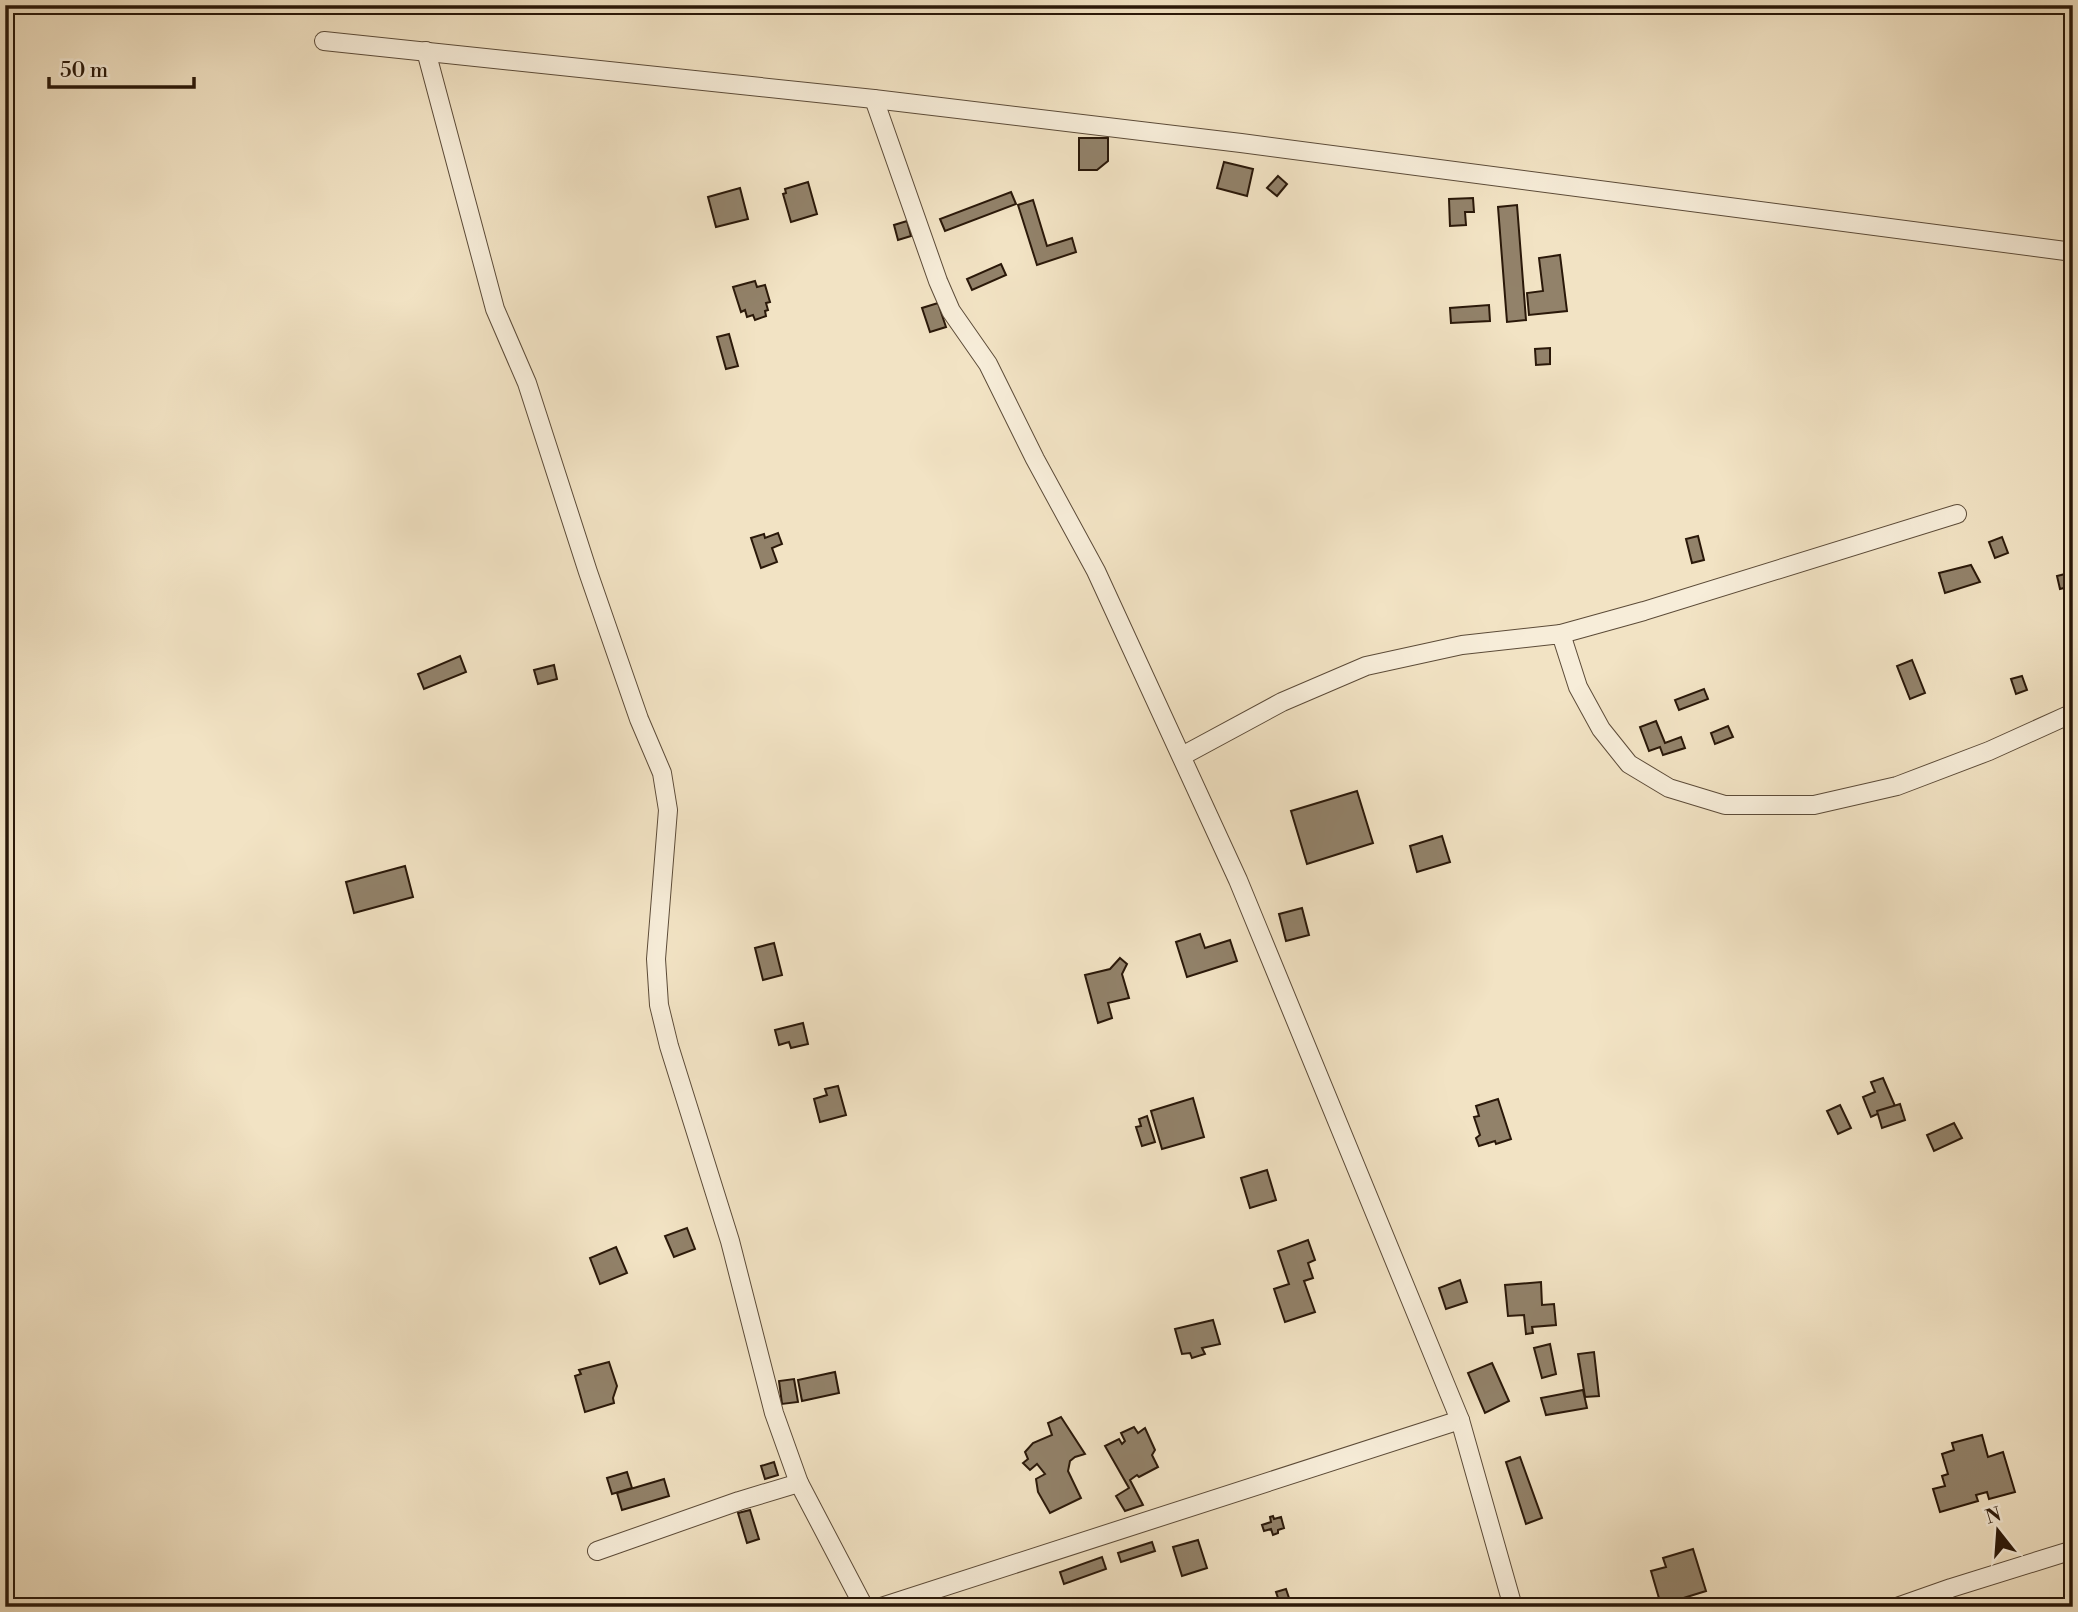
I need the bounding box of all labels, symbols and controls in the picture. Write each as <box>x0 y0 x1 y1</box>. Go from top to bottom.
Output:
scale bar <box>49 46 194 90</box>
text: 50 m <box>60 58 108 84</box>
north arrow <box>1962 1496 2032 1566</box>
text: N <box>1983 1502 2004 1529</box>

